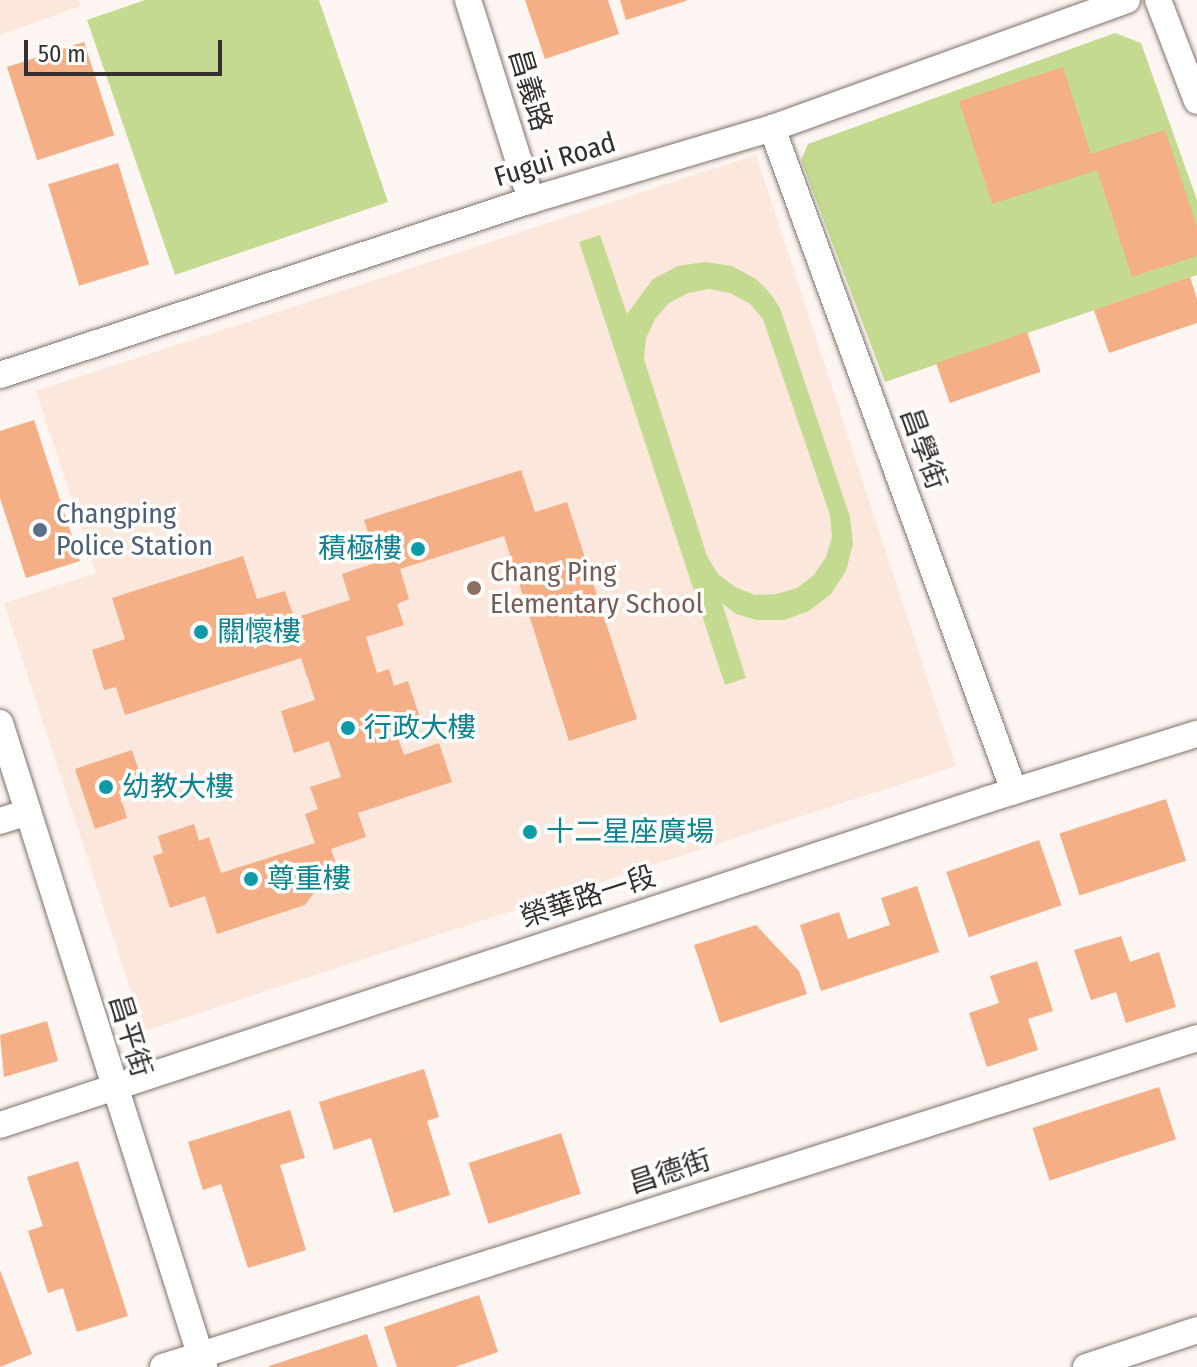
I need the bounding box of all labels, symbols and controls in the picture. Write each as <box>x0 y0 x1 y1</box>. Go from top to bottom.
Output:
scale bar <box>28 24 226 74</box>
text: 50 m <box>38 40 86 68</box>
street label: 昌義路 <box>502 45 558 135</box>
street label: Fugui Road <box>490 126 620 194</box>
street label: 昌學街 <box>893 404 953 494</box>
place label: Changping Police Station <box>56 497 213 563</box>
marker: Changping Police Station <box>31 521 49 539</box>
place label: 積極樓 <box>318 532 402 566</box>
marker: 積極樓 <box>409 540 427 558</box>
place label: Chang Ping Elementary School <box>490 555 703 621</box>
marker: Chang Ping Elementary School <box>465 579 483 597</box>
place label: 關懷樓 <box>217 615 301 649</box>
marker: 關懷樓 <box>192 623 210 641</box>
place label: 行政大樓 <box>364 711 476 745</box>
marker: 行政大樓 <box>339 719 357 737</box>
place label: 幼教大樓 <box>122 770 234 804</box>
marker: 幼教大樓 <box>97 778 115 796</box>
place label: 十二星座廣場 <box>546 815 714 849</box>
marker: 十二星座廣場 <box>521 823 539 841</box>
street label: 榮華路一段 <box>516 859 660 935</box>
place label: 尊重樓 <box>267 862 351 896</box>
marker: 尊重樓 <box>242 870 260 888</box>
street label: 昌平街 <box>102 991 158 1081</box>
street label: 昌德街 <box>625 1143 715 1201</box>

